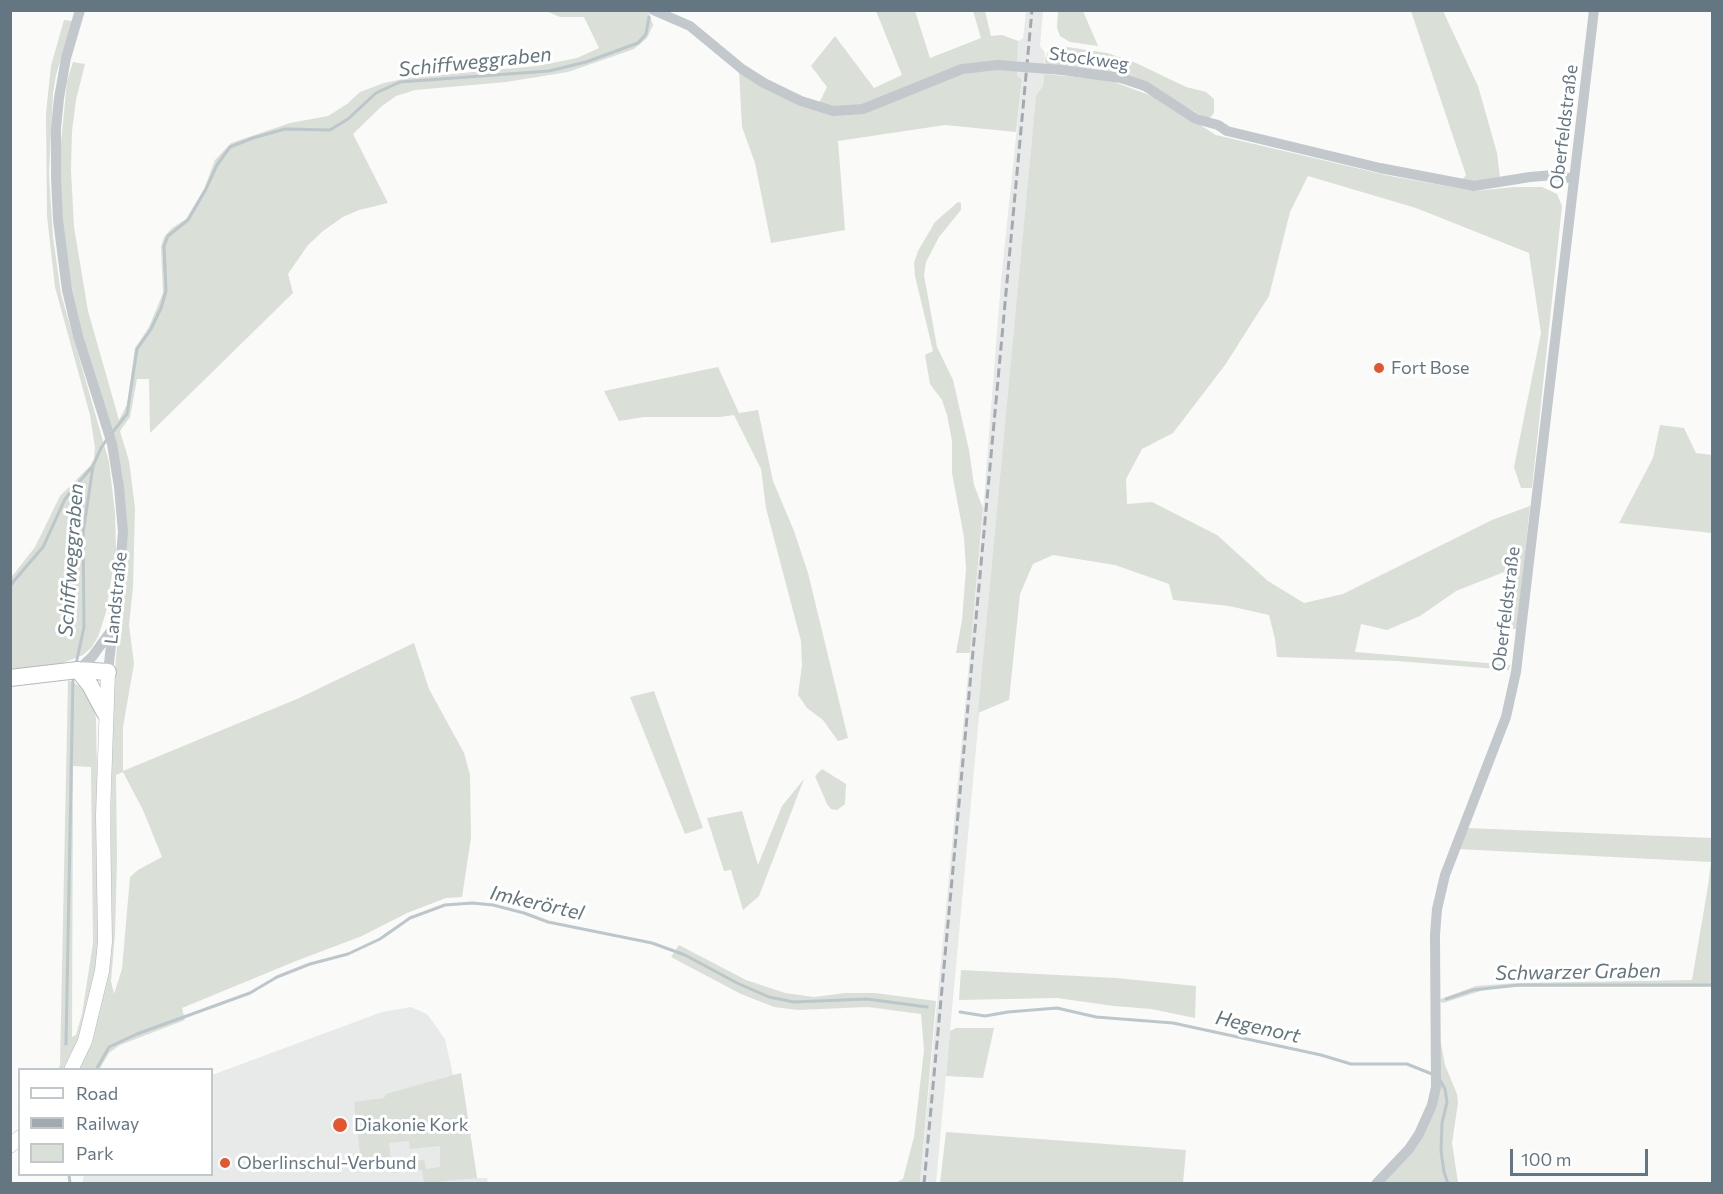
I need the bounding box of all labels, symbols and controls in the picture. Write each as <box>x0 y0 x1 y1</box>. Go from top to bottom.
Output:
water label: Schiffweggraben <box>397 42 553 82</box>
street label: Stockweg <box>1048 43 1130 75</box>
street label: Oberfeldstraße <box>1546 63 1582 191</box>
place label: Fort Bose <box>1391 357 1470 379</box>
marker: Fort Bose <box>1372 361 1386 375</box>
water label: Schiffweggraben <box>54 483 88 637</box>
street label: Oberfeldstraße <box>1488 545 1524 673</box>
street label: Landstraße <box>100 551 132 645</box>
water label: Imkerörtel <box>488 881 586 925</box>
water label: Schwarzer Graben <box>1495 959 1661 985</box>
water label: Hegenort <box>1213 1006 1303 1048</box>
legend <box>18 1068 213 1176</box>
text: Road <box>76 1082 118 1104</box>
text: Railway <box>76 1112 139 1134</box>
place label: Diakonie Kork <box>354 1114 468 1136</box>
marker: Diakonie Kork <box>331 1116 349 1134</box>
scale bar <box>1513 1137 1651 1175</box>
text: Park <box>76 1142 114 1164</box>
text: 100 m <box>1521 1148 1571 1170</box>
place label: Oberlinschul-Verbund <box>237 1152 416 1174</box>
marker: Oberlinschul-Verbund <box>218 1156 232 1170</box>

